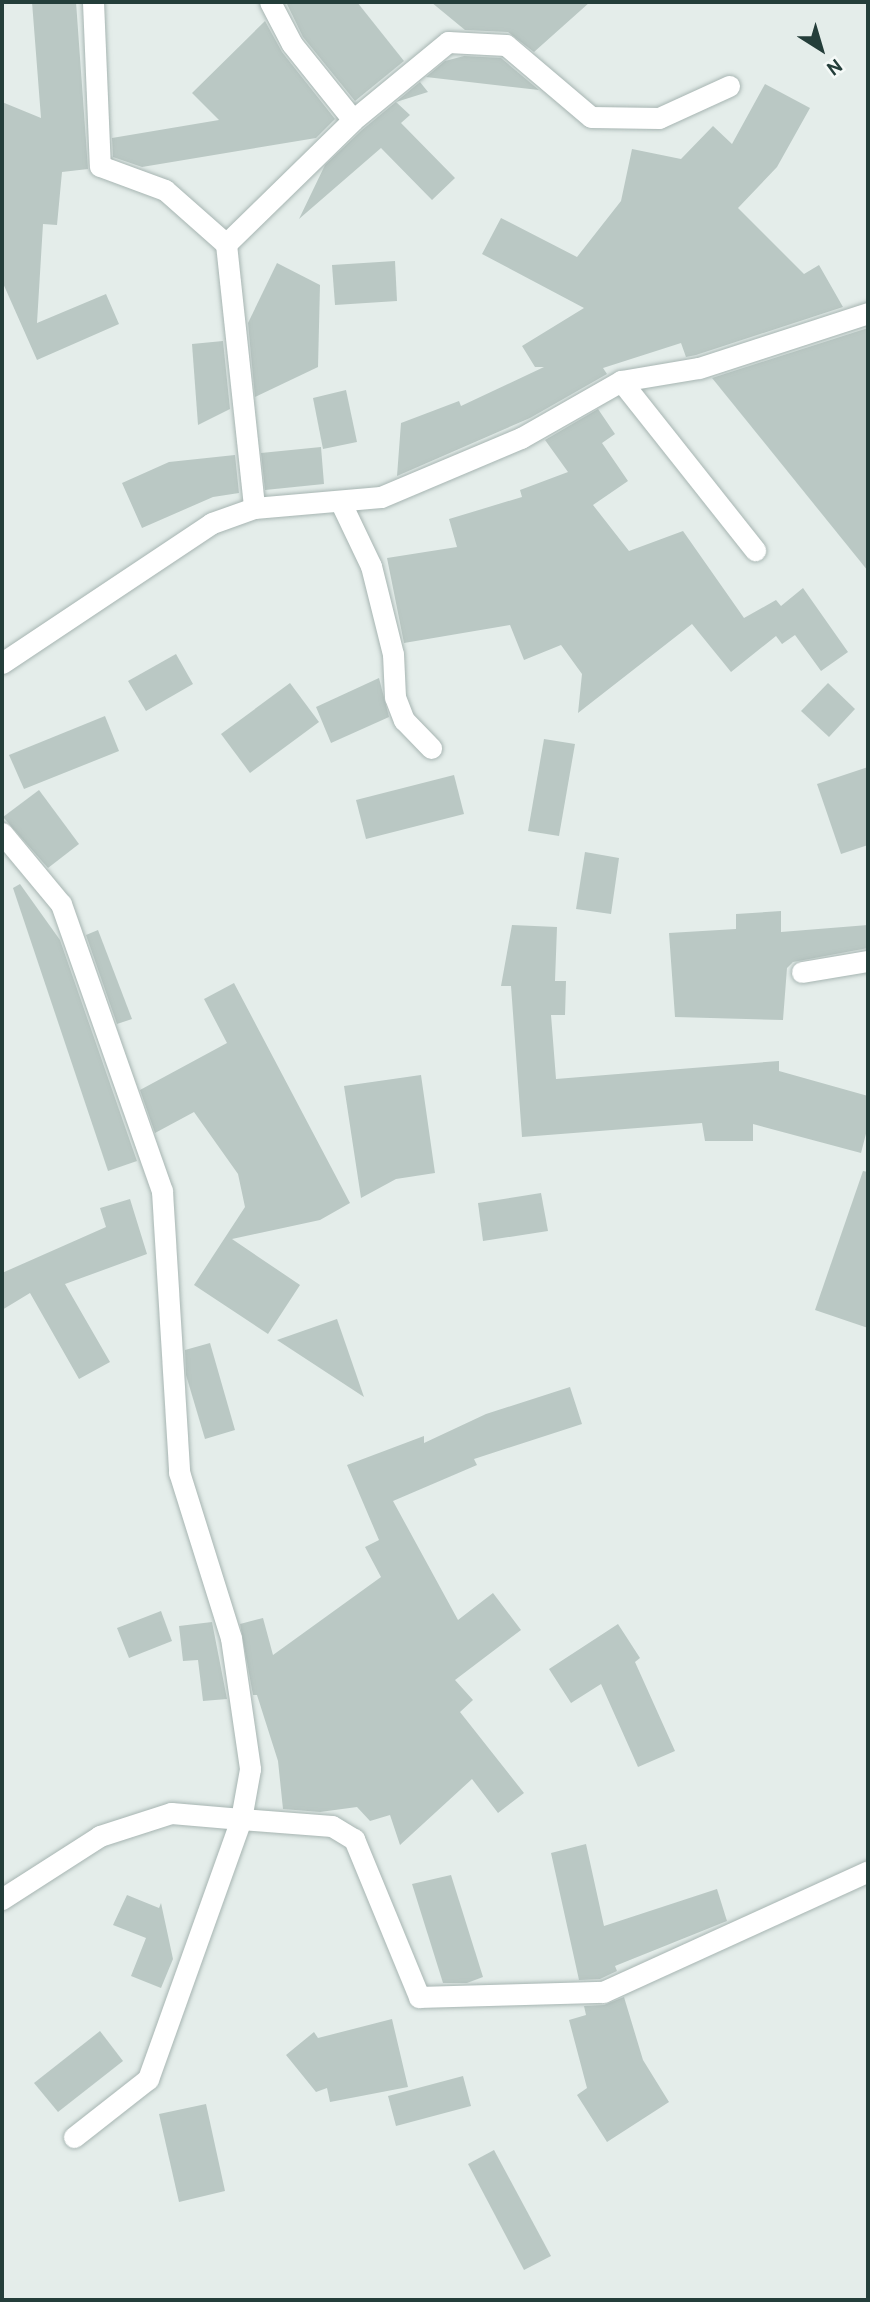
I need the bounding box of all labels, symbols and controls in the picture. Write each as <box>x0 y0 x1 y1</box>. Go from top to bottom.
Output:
north arrow <box>786 14 856 84</box>
text: N <box>821 52 846 79</box>

